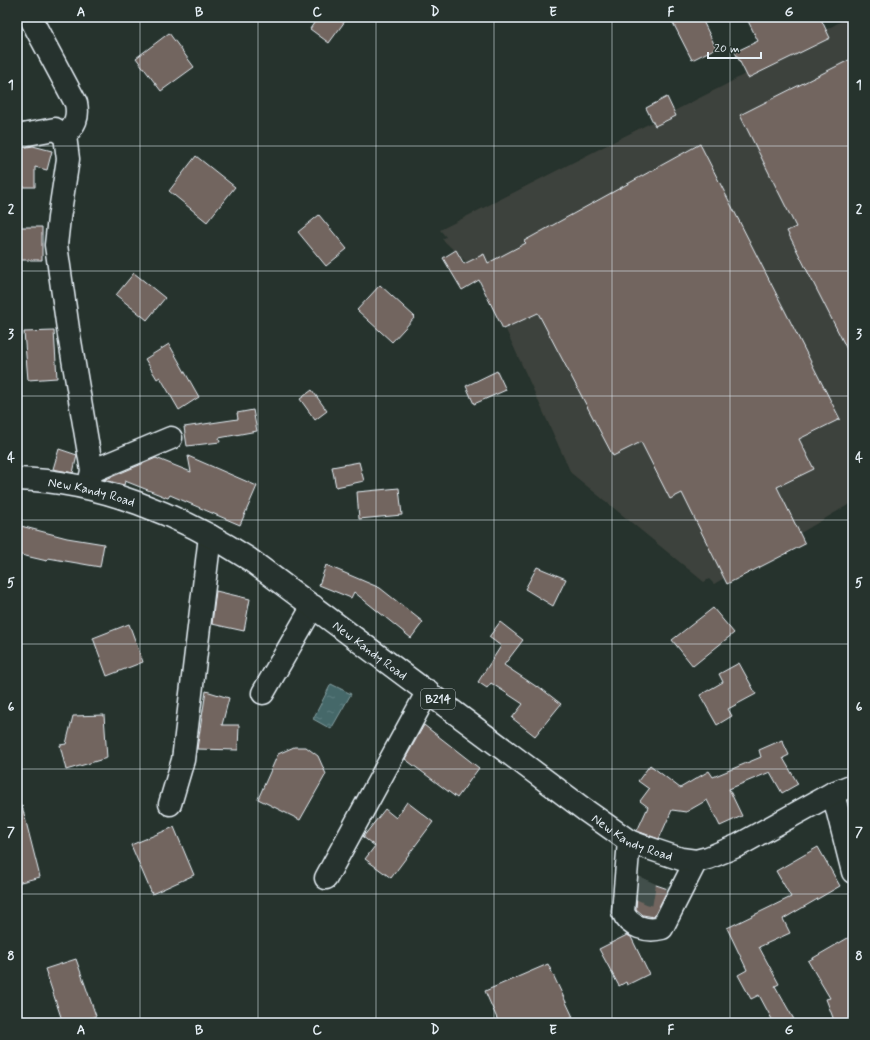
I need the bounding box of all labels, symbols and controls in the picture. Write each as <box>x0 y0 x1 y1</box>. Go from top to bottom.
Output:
text: A <box>77 4 85 21</box>
text: B <box>195 4 204 21</box>
text: C <box>312 4 322 21</box>
text: D <box>431 4 440 21</box>
text: E <box>549 4 557 21</box>
text: F <box>668 4 675 21</box>
text: G <box>785 4 794 21</box>
scale bar <box>708 34 761 60</box>
text: 20 m <box>714 41 740 57</box>
text: 1 <box>8 77 14 94</box>
text: 1 <box>856 77 862 94</box>
text: 2 <box>8 201 15 218</box>
text: 2 <box>856 201 863 218</box>
text: 3 <box>8 326 14 343</box>
text: 3 <box>856 326 862 343</box>
text: 4 <box>7 450 15 467</box>
text: 4 <box>855 450 863 467</box>
street label: New Kandy Road <box>47 474 137 511</box>
text: 5 <box>7 575 15 592</box>
text: 5 <box>855 575 863 592</box>
street label: New Kandy Road <box>329 617 410 684</box>
road number: B214 <box>421 689 455 709</box>
text: 6 <box>8 699 15 716</box>
text: 6 <box>856 699 863 716</box>
street label: New Kandy Road <box>588 810 675 866</box>
text: 7 <box>7 824 15 841</box>
text: 7 <box>855 824 863 841</box>
text: 8 <box>7 948 15 965</box>
text: 8 <box>855 948 863 965</box>
text: A <box>77 1022 85 1039</box>
text: B <box>195 1022 204 1039</box>
text: C <box>312 1022 322 1039</box>
text: D <box>431 1022 440 1039</box>
text: E <box>549 1022 557 1039</box>
text: F <box>668 1022 675 1039</box>
text: G <box>785 1022 794 1039</box>

